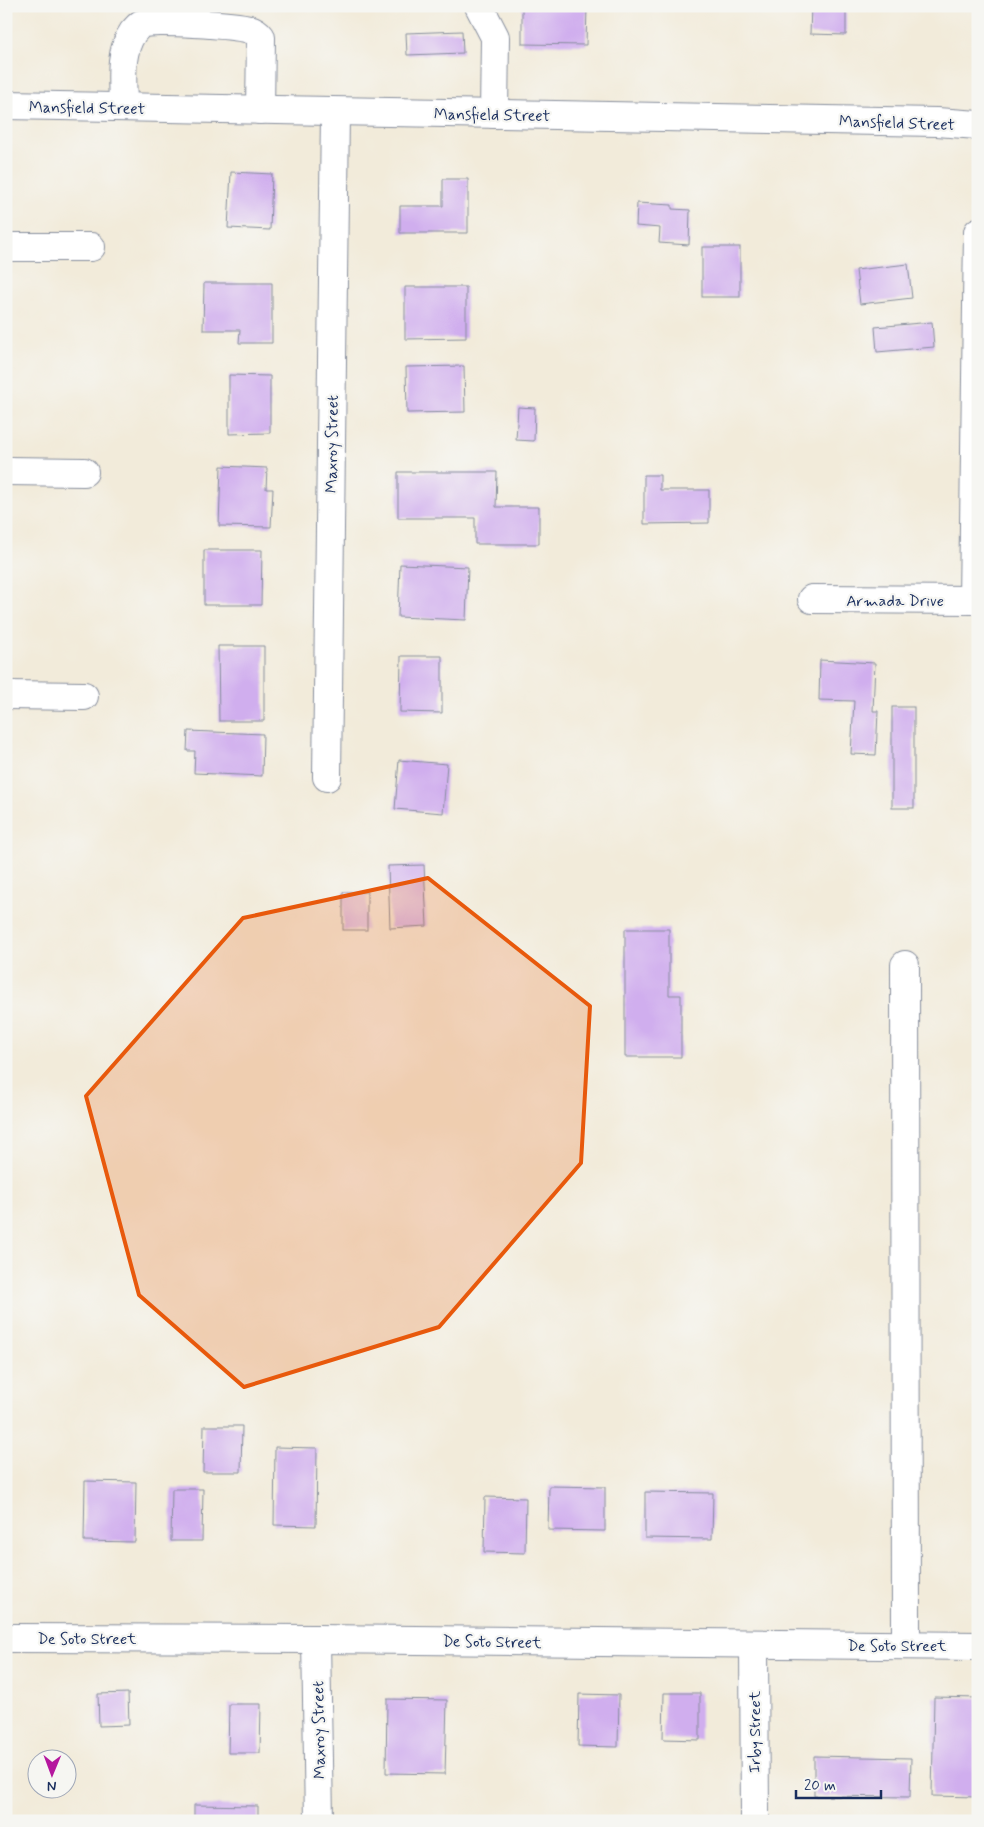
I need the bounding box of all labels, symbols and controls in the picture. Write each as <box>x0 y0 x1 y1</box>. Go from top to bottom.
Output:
street label: Mansfield Street <box>29 97 146 120</box>
street label: Mansfield Street <box>434 104 551 127</box>
street label: Mansfield Street <box>838 111 956 136</box>
street label: Maxroy Street <box>321 395 344 493</box>
street label: Armada Drive <box>846 591 944 612</box>
street label: De Soto Street <box>37 1629 137 1650</box>
street label: De Soto Street <box>442 1631 542 1654</box>
street label: De Soto Street <box>847 1636 947 1657</box>
street label: Maxroy Street <box>308 1681 331 1779</box>
street label: Irby Street <box>745 1690 766 1773</box>
north arrow <box>28 1750 78 1800</box>
scale bar <box>796 1767 882 1799</box>
text: 20 m <box>804 1776 836 1796</box>
text: N <box>47 1777 57 1795</box>

